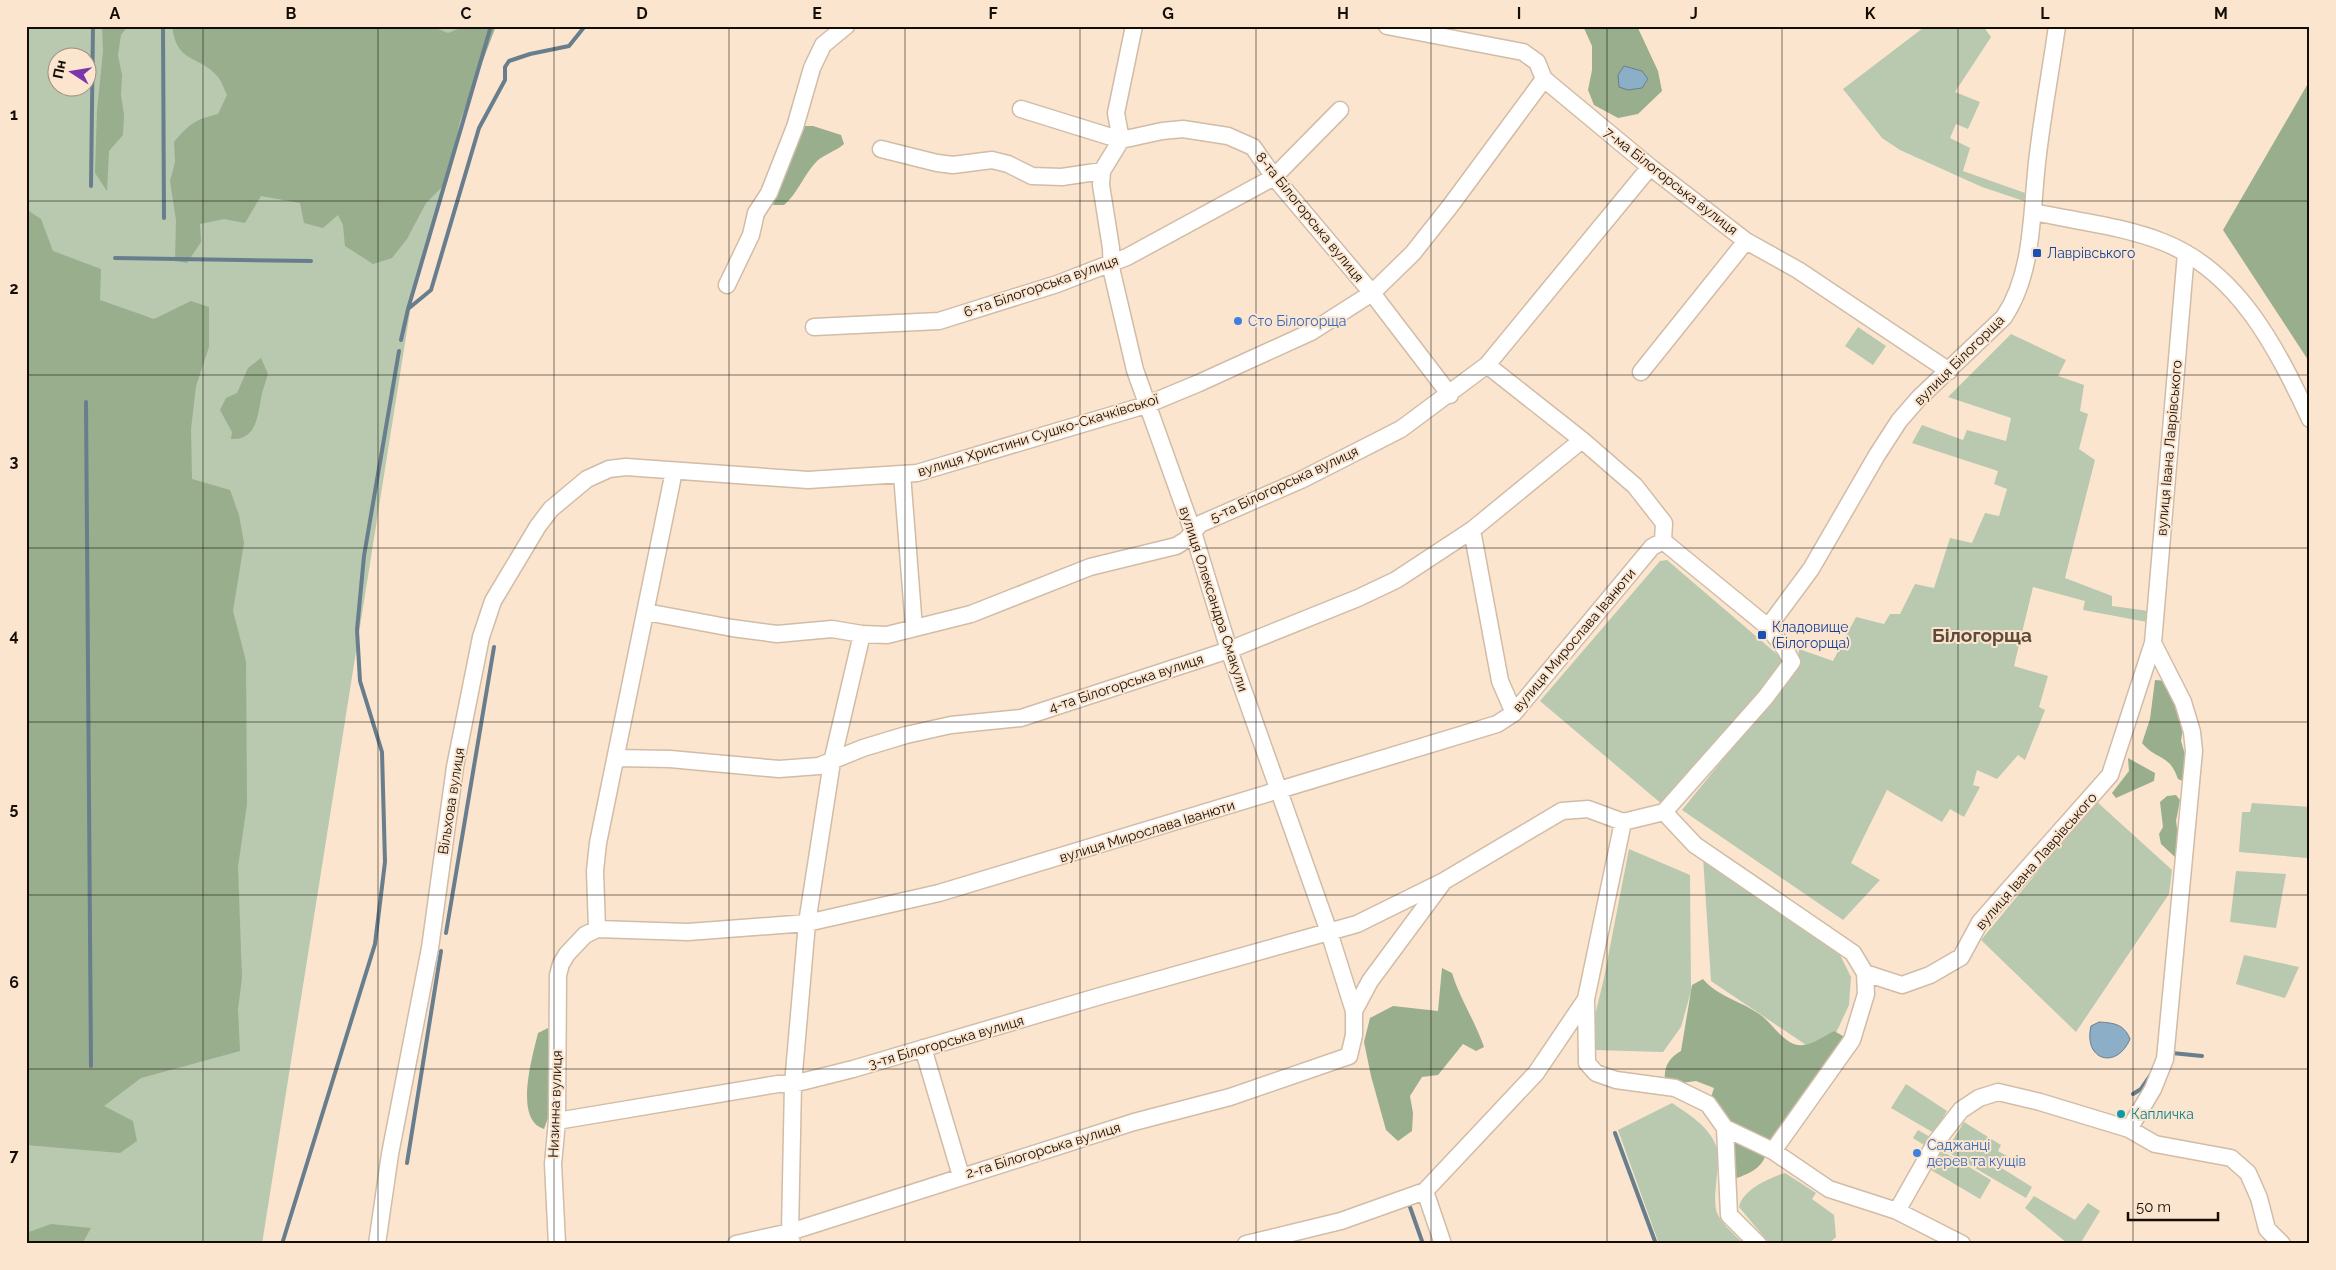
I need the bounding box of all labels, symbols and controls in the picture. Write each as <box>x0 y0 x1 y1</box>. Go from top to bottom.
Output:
text: A <box>110 4 121 23</box>
text: B <box>286 4 297 23</box>
text: C <box>461 4 472 23</box>
text: D <box>636 4 648 23</box>
text: E <box>812 4 822 23</box>
text: F <box>988 4 998 23</box>
text: G <box>1162 4 1174 23</box>
text: H <box>1337 4 1349 23</box>
text: I <box>1517 4 1521 23</box>
text: J <box>1690 4 1698 23</box>
text: K <box>1865 4 1876 23</box>
text: L <box>2040 4 2050 23</box>
text: M <box>2214 4 2228 23</box>
north arrow <box>48 48 98 98</box>
text: Пн <box>50 59 69 80</box>
text: 1 <box>10 105 18 124</box>
street label: 7-ма Білогорська вулиця <box>1601 124 1741 238</box>
street label: 8-та Білогорська вулиця <box>1253 149 1367 285</box>
place label: Лаврівського <box>2047 245 2135 261</box>
marker: Лаврівського <box>2031 247 2043 259</box>
street label: 6-та Білогорська вулиця <box>962 252 1120 320</box>
text: 2 <box>9 279 19 298</box>
street label: вулиця Білогорща <box>1911 312 2007 408</box>
place label: Сто Білогорща <box>1248 313 1346 329</box>
marker: Сто Білогорща <box>1232 315 1244 327</box>
street label: вулиця Івана Лаврівського <box>2153 359 2185 537</box>
street label: вулиця Христини Сушко-Скачківської <box>916 391 1160 479</box>
street label: 5-та Білогорська вулиця <box>1207 443 1361 525</box>
text: 3 <box>10 452 19 471</box>
street label: вулиця Олександра Смакули <box>1176 504 1252 694</box>
street label: вулиця Мирослава Іванюти <box>1509 565 1639 715</box>
place label: Кладовище (Білогорща) <box>1772 619 1850 651</box>
district label: Білогорща <box>1932 624 2032 646</box>
text: 4 <box>9 626 19 645</box>
marker: Кладовище (Білогорща) <box>1756 629 1768 641</box>
street label: 4-та Білогорська вулиця <box>1047 650 1205 716</box>
street label: Вільхова вулиця <box>435 746 467 856</box>
street label: вулиця Івана Лаврівського <box>1972 789 2100 933</box>
street label: вулиця Мирослава Іванюти <box>1057 797 1237 865</box>
text: 5 <box>10 799 19 818</box>
text: 6 <box>9 973 19 992</box>
street label: 3-тя Білогорська вулиця <box>866 1012 1026 1072</box>
street label: Низинна вулиця <box>545 1050 565 1158</box>
place label: Капличка <box>2131 1106 2194 1122</box>
marker: Капличка <box>2115 1108 2127 1120</box>
street label: 2-га Білогорська вулиця <box>964 1119 1122 1181</box>
place label: Саджанці дерев та кущів <box>1927 1137 2026 1169</box>
text: 7 <box>10 1146 19 1165</box>
marker: Саджанці дерев та кущів <box>1911 1147 1923 1159</box>
scale bar <box>2128 1190 2218 1222</box>
text: 50 m <box>2136 1198 2171 1216</box>

